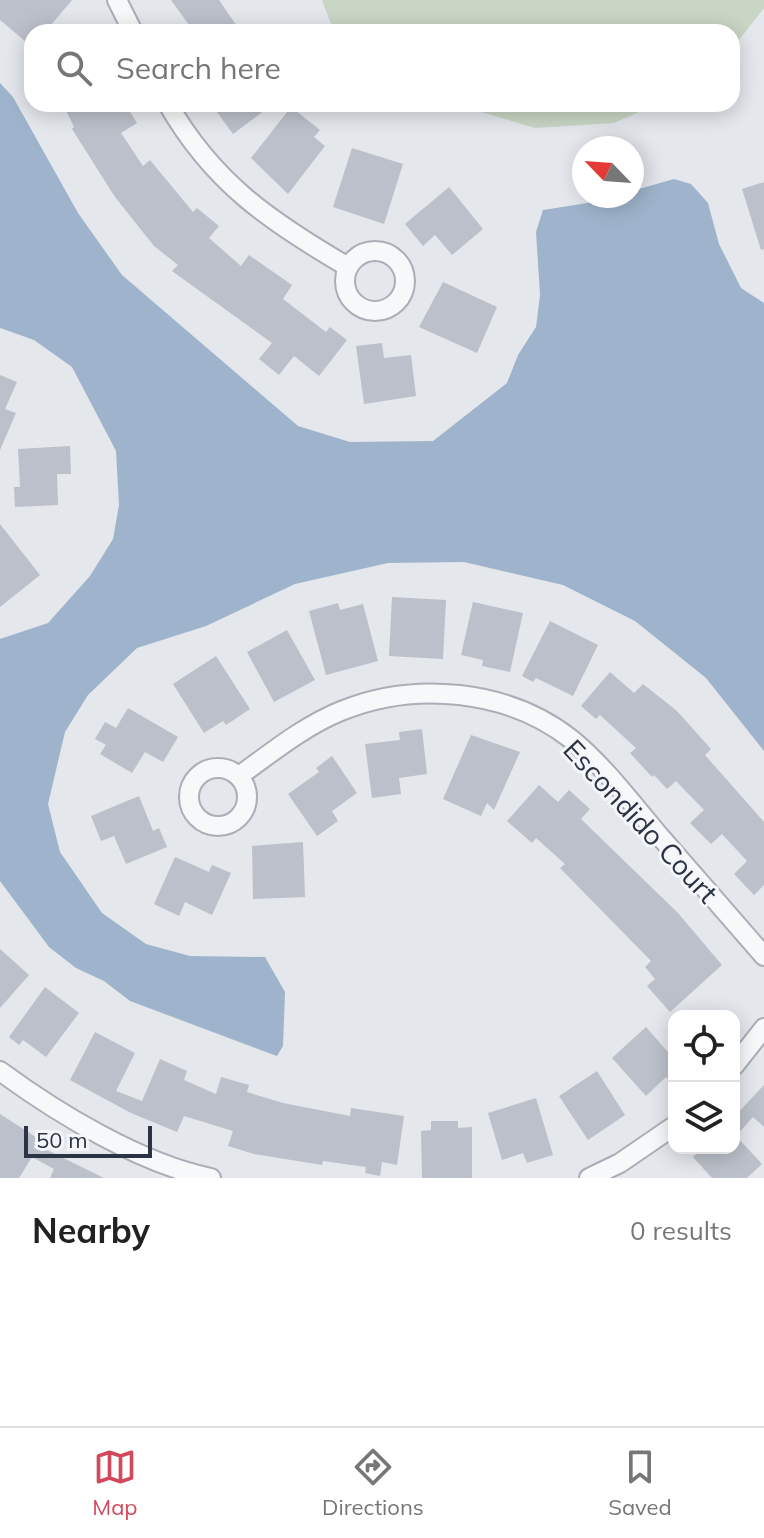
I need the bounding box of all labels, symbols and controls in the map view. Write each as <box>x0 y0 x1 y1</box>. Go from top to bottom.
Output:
search box <box>24 24 740 112</box>
icon: search <box>52 46 96 90</box>
text: Search here <box>116 49 281 87</box>
north arrow <box>572 136 644 208</box>
street label: Escondido Court <box>556 732 726 910</box>
map controls <box>668 1010 740 1154</box>
button: locate <box>668 1010 740 1082</box>
button: layers <box>668 1082 740 1154</box>
scale bar <box>24 1122 152 1158</box>
text: 50 m <box>36 1126 87 1154</box>
text: Nearby <box>32 1209 150 1252</box>
text: 0 results <box>630 1214 732 1247</box>
tab: Map <box>92 1445 138 1521</box>
tab: Directions <box>322 1445 424 1521</box>
tab: Saved <box>608 1445 672 1521</box>

